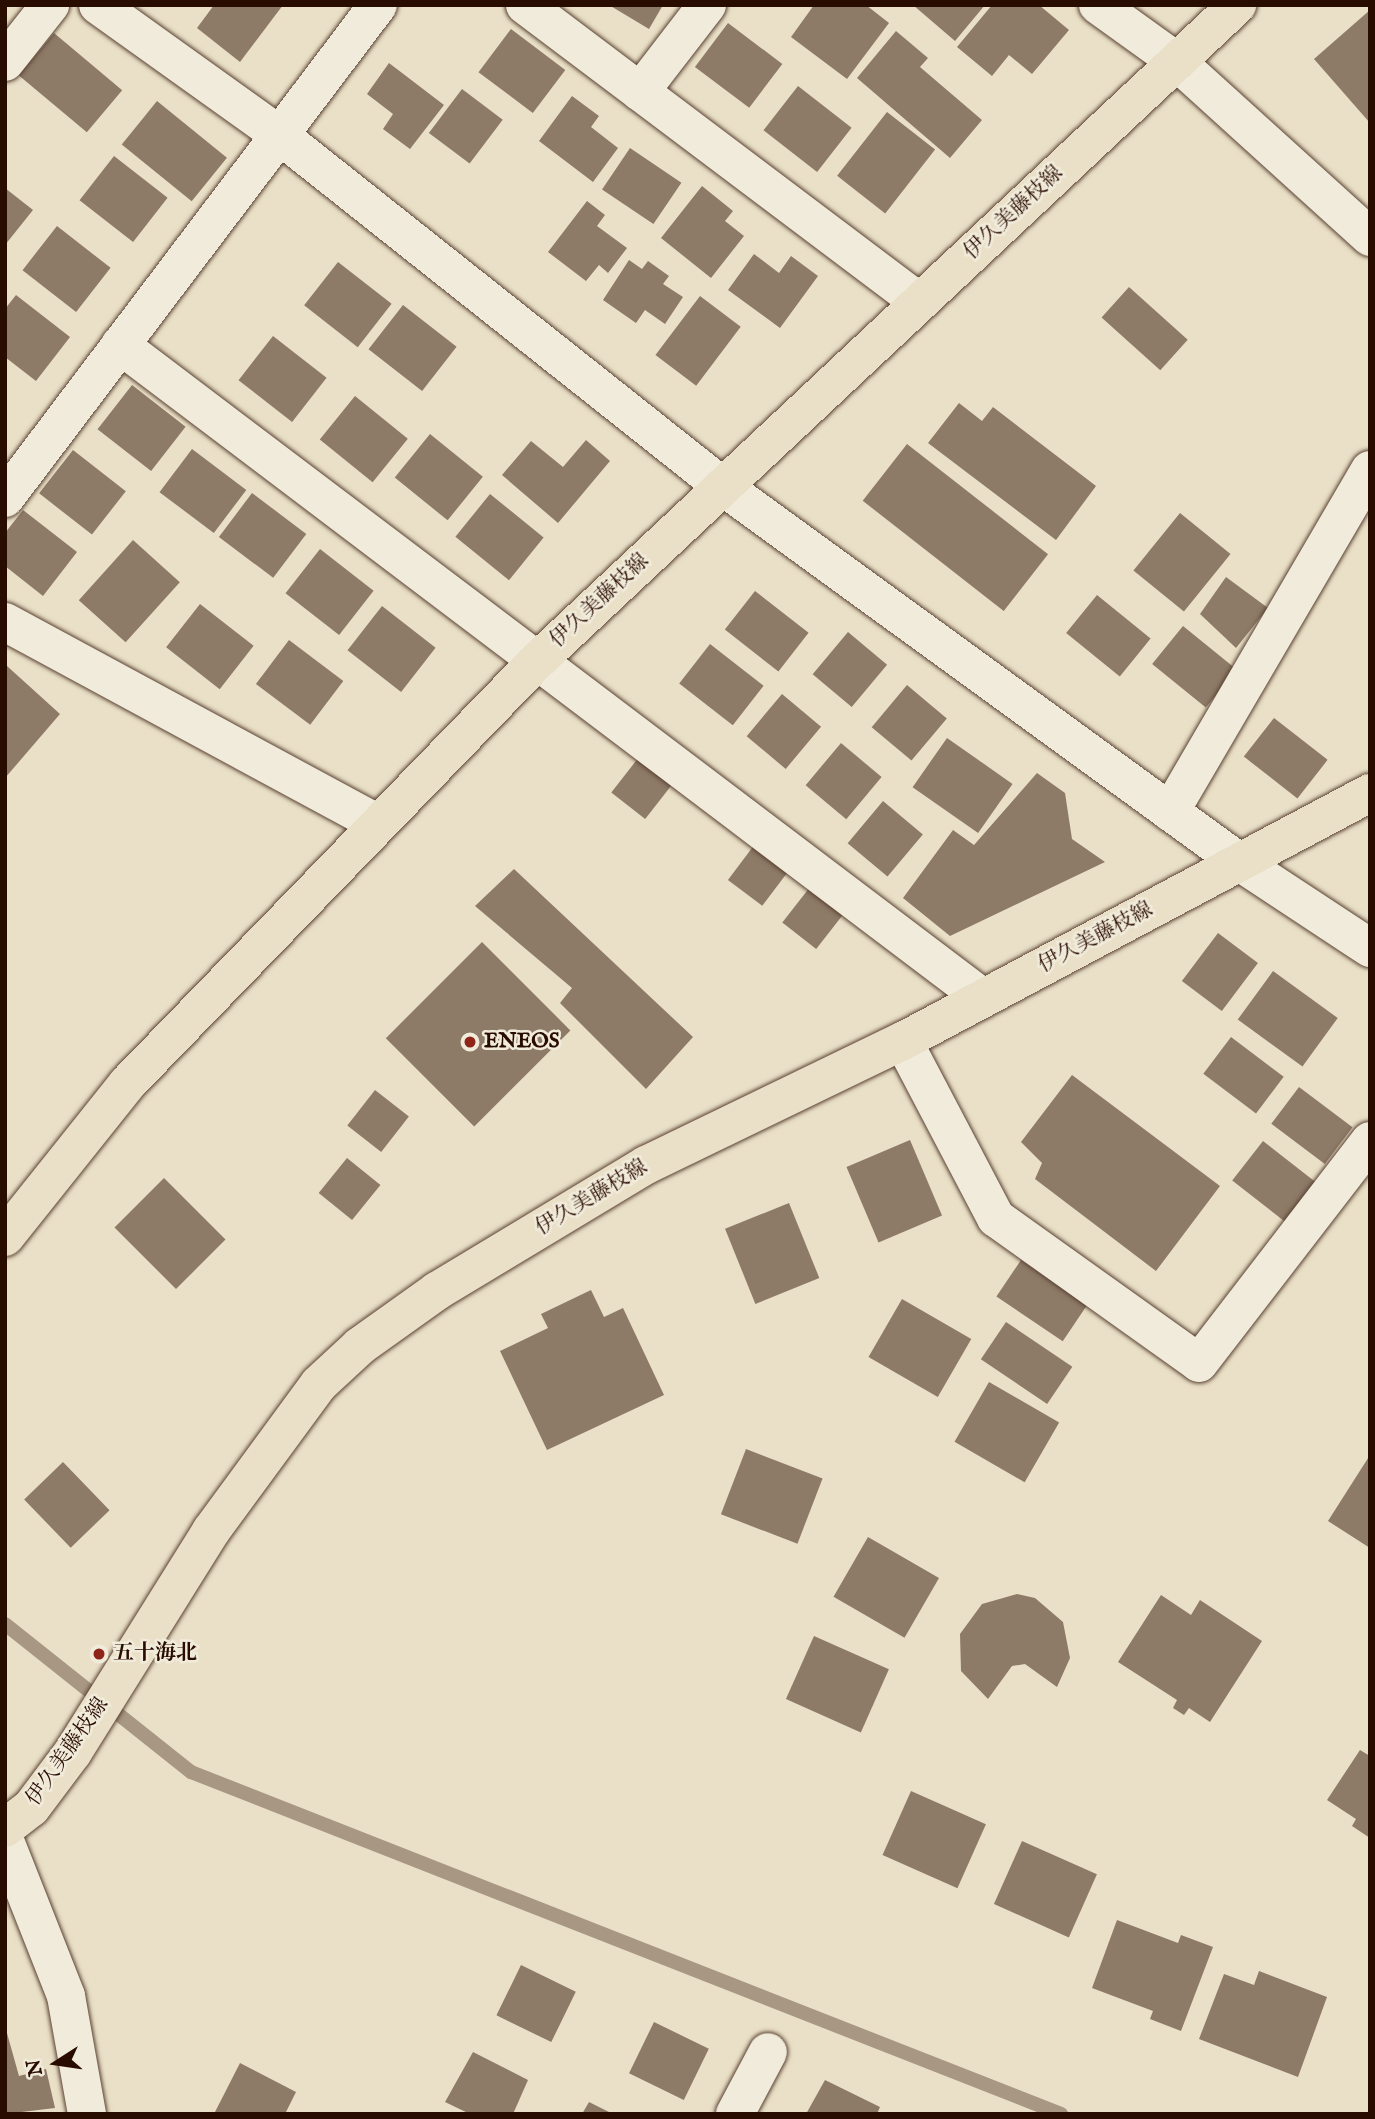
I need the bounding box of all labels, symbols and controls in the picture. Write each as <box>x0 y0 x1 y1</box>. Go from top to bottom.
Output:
street label: 伊久美藤枝線 <box>959 161 1069 265</box>
street label: 伊久美藤枝線 <box>545 549 655 653</box>
street label: 伊久美藤枝線 <box>1034 897 1158 979</box>
place label: ENEOS <box>484 1029 559 1055</box>
marker: ENEOS <box>462 1034 478 1050</box>
street label: 伊久美藤枝線 <box>532 1155 652 1241</box>
place label: 五十海北 <box>113 1641 197 1667</box>
marker: 五十海北 <box>91 1646 107 1662</box>
street label: 伊久美藤枝線 <box>22 1693 114 1811</box>
north arrow <box>21 2028 91 2098</box>
text: N <box>22 2057 49 2078</box>

